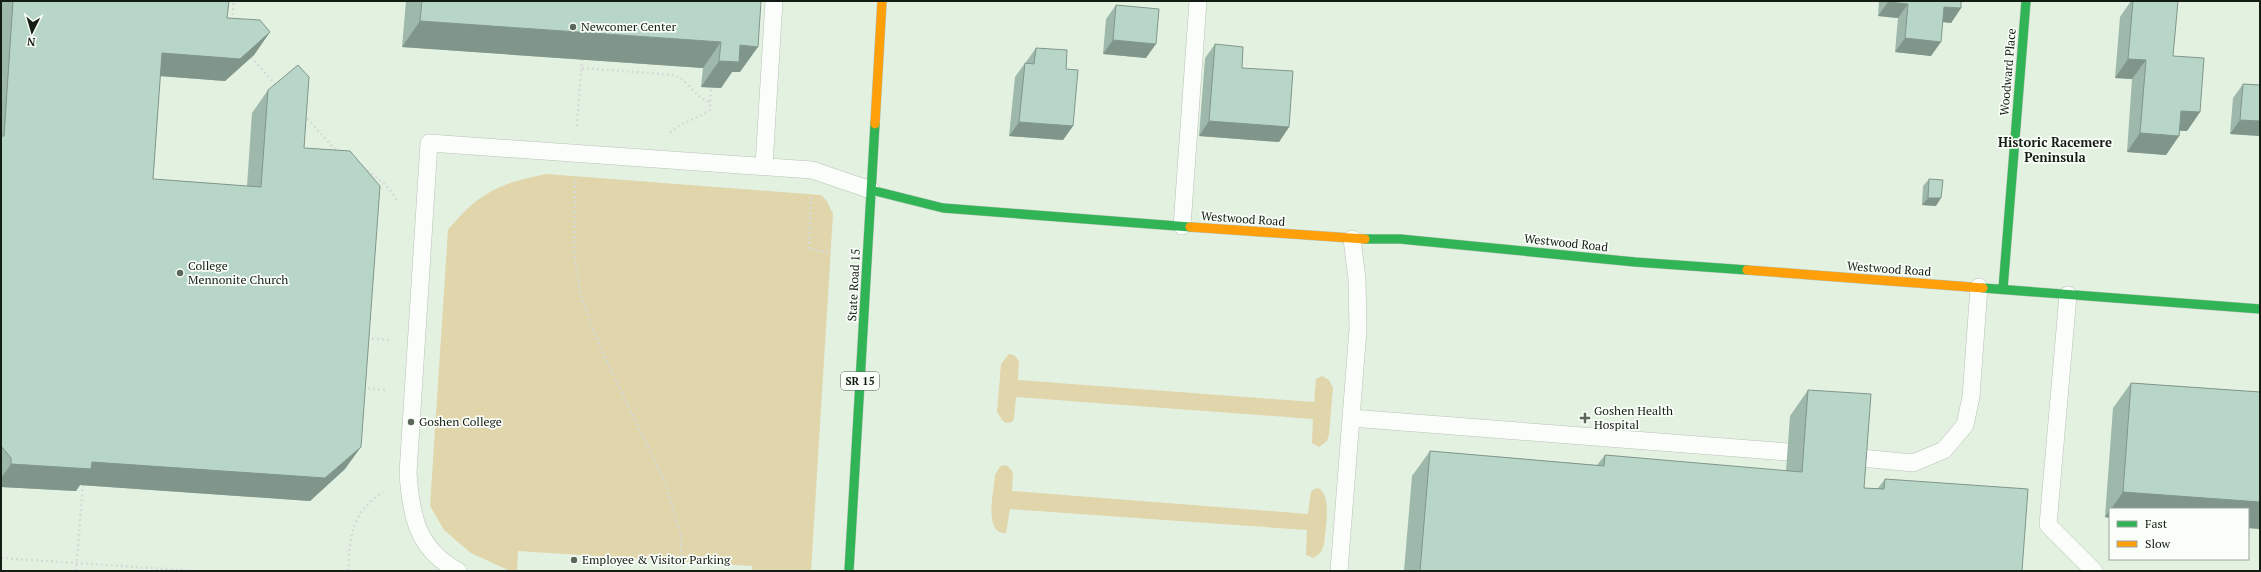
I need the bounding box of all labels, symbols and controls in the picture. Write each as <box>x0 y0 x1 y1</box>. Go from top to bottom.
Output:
north arrow <box>12 12 52 52</box>
place label: Newcomer Center <box>581 19 676 34</box>
marker: Newcomer Center <box>568 22 578 32</box>
street label: Woodward Place <box>1996 28 2019 116</box>
text: N <box>26 35 36 49</box>
district label: Historic Racemere Peninsula <box>1998 133 2112 166</box>
street label: Westwood Road <box>1200 208 1286 229</box>
street label: Westwood Road <box>1523 231 1609 254</box>
street label: State Road 15 <box>844 248 863 322</box>
place label: College Mennonite Church <box>188 258 288 287</box>
street label: Westwood Road <box>1846 258 1932 279</box>
marker: College Mennonite Church <box>175 268 185 278</box>
road number: SR 15 <box>841 372 879 390</box>
place label: Goshen Health Hospital <box>1594 403 1673 432</box>
marker: Goshen Health Hospital <box>1579 412 1591 424</box>
place label: Goshen College <box>419 414 502 429</box>
marker: Goshen College <box>406 417 416 427</box>
legend <box>2109 508 2249 560</box>
text: Fast <box>2145 516 2168 531</box>
text: Slow <box>2145 536 2171 551</box>
place label: Employee & Visitor Parking <box>582 552 731 567</box>
marker: Employee & Visitor Parking <box>569 555 579 565</box>

